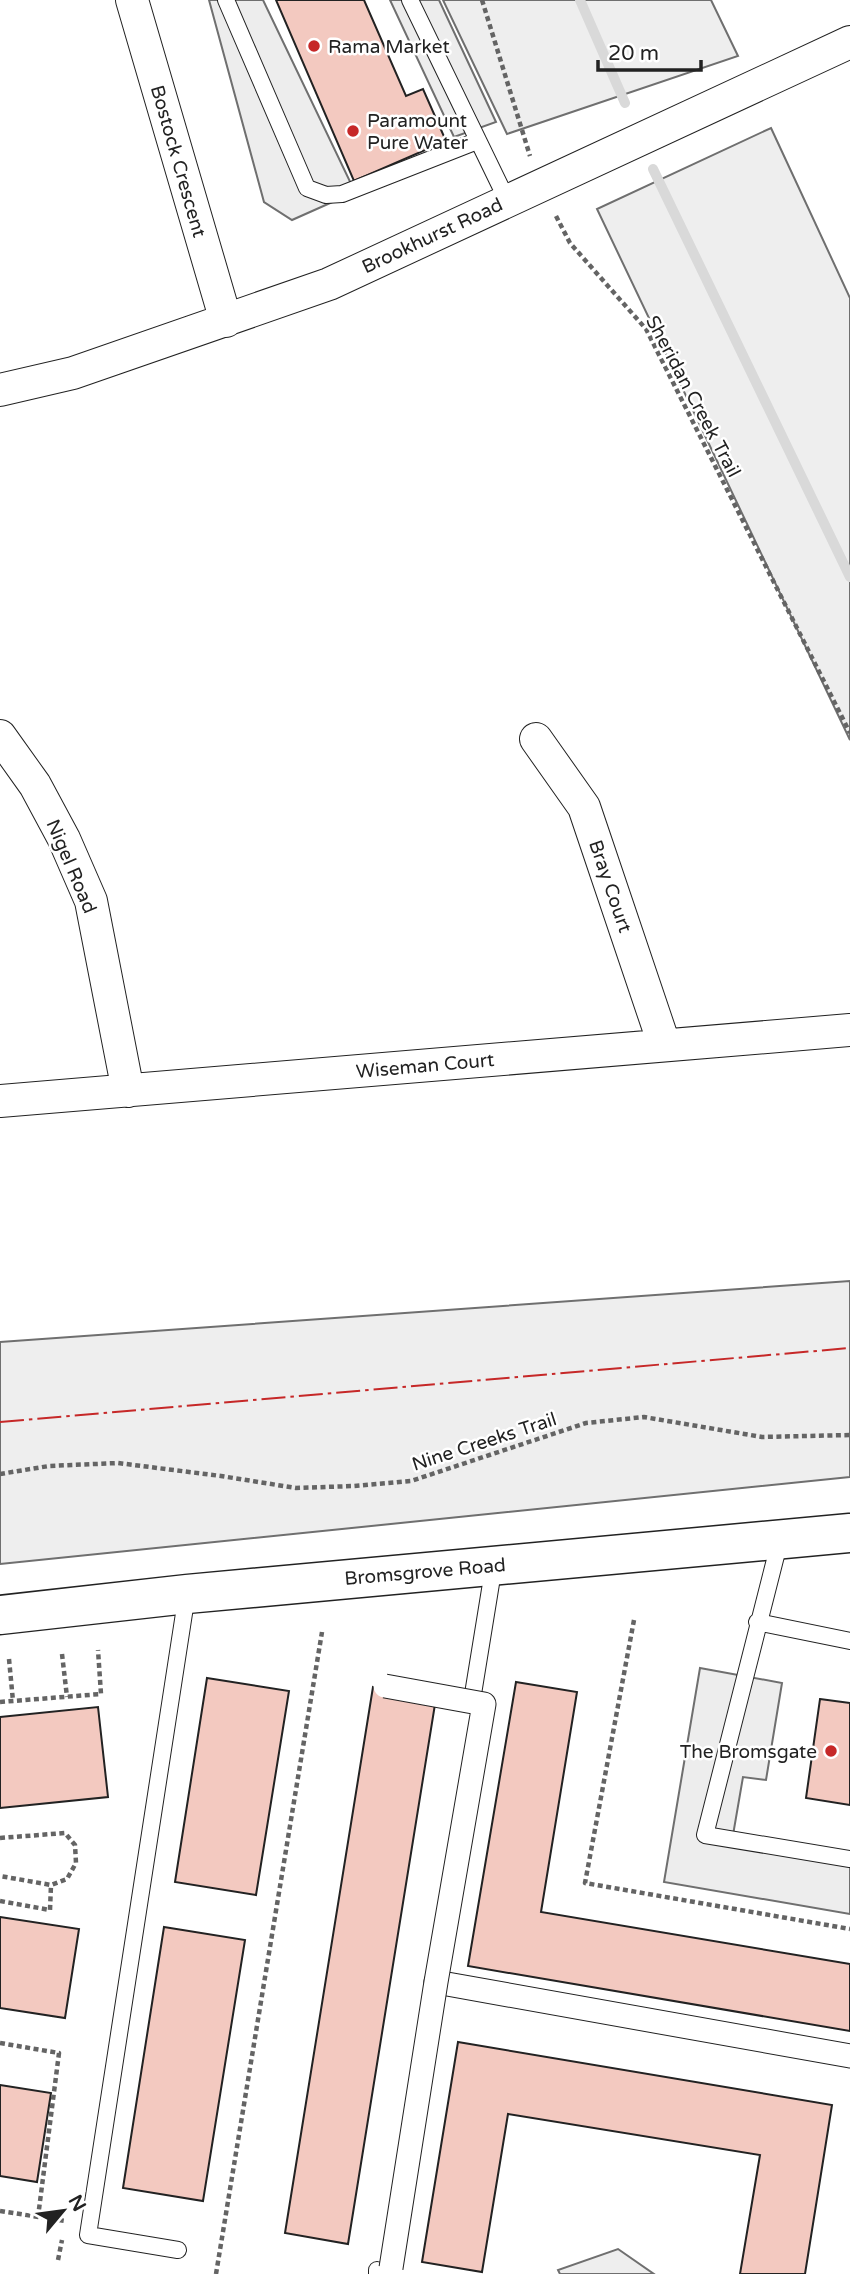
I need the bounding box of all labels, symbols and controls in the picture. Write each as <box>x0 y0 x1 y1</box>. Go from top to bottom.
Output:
scale bar <box>598 28 701 72</box>
place label: Rama Market <box>328 36 450 58</box>
marker: Rama Market <box>306 38 322 54</box>
text: 20 m <box>608 41 659 66</box>
street label: Bostock Crescent <box>146 83 210 240</box>
place label: Paramount Pure Water <box>367 110 469 154</box>
marker: Paramount Pure Water <box>345 123 361 139</box>
street label: Brookhurst Road <box>359 194 506 278</box>
street label: Sheridan Creek Trail <box>641 312 745 481</box>
street label: Nigel Road <box>41 816 101 917</box>
street label: Bray Court <box>584 837 636 936</box>
street label: Wiseman Court <box>355 1049 495 1083</box>
street label: Nine Creeks Trail <box>409 1408 559 1476</box>
street label: Bromsgrove Road <box>343 1554 507 1590</box>
place label: The Bromsgate <box>680 1741 817 1763</box>
marker: The Bromsgate <box>823 1743 839 1759</box>
north arrow <box>28 2176 98 2246</box>
text: N <box>64 2191 90 2215</box>

